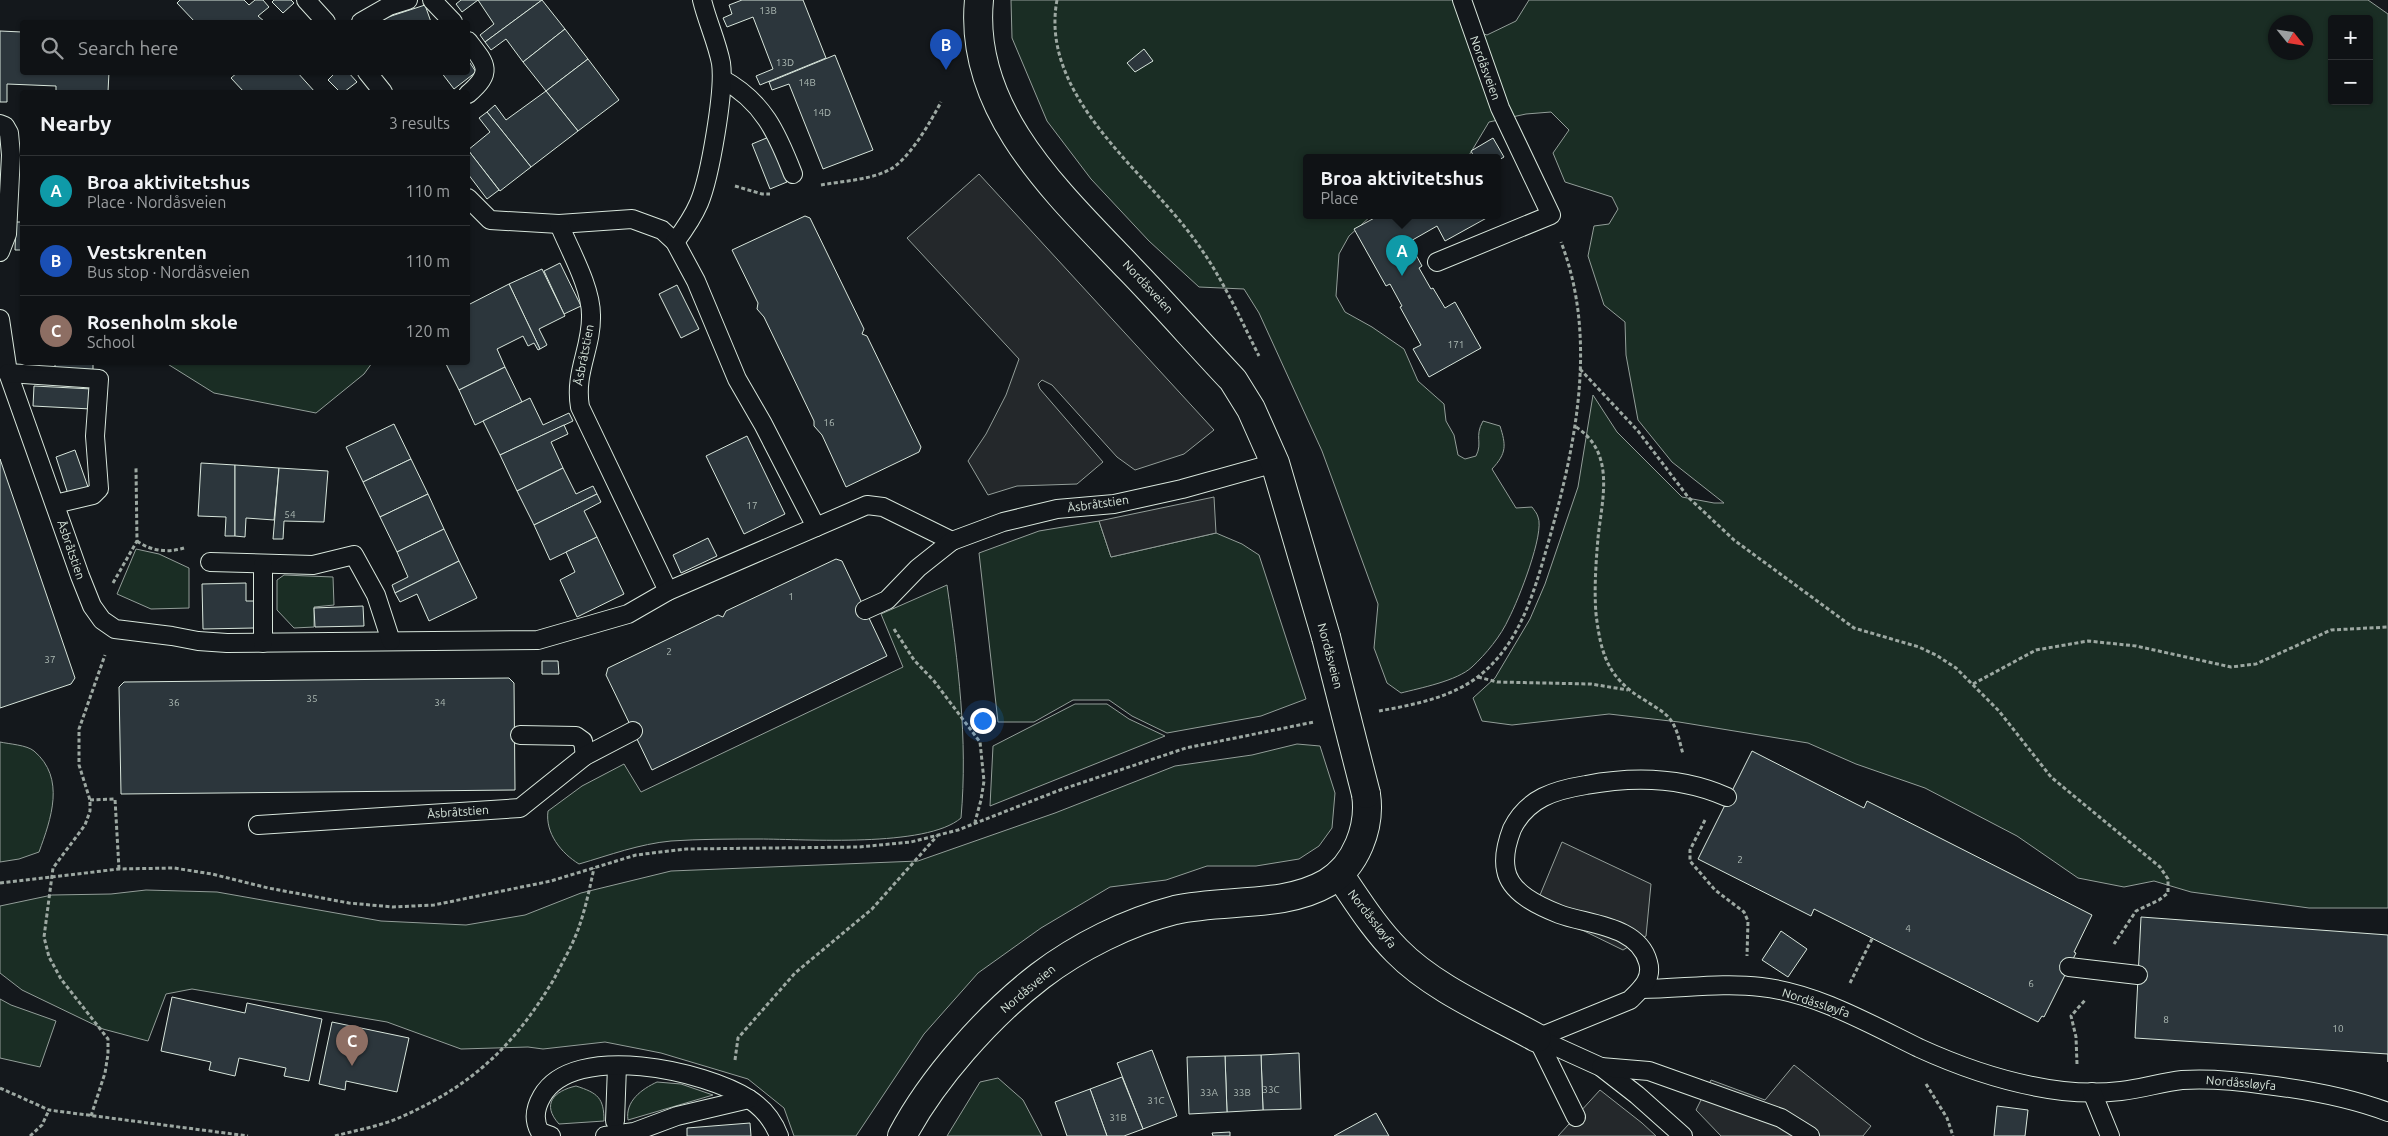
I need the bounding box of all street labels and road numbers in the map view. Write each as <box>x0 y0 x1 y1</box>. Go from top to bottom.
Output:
street label: Nordåsveien <box>1468 34 1503 102</box>
street label: Nordåsveien <box>1121 258 1176 316</box>
street label: Åsbråtstien <box>571 323 596 387</box>
street label: Åsbråtstien <box>1066 493 1129 514</box>
street label: Åsbråtstien <box>55 518 88 581</box>
street label: Nordåsveien <box>1315 622 1345 690</box>
street label: Åsbråtstien <box>427 803 489 820</box>
street label: Nordåssløyfa <box>1346 887 1399 950</box>
street label: Nordåsveien <box>998 962 1058 1015</box>
street label: Nordåssløyfa <box>1781 985 1852 1020</box>
street label: Nordåssløyfa <box>2205 1073 2277 1092</box>

